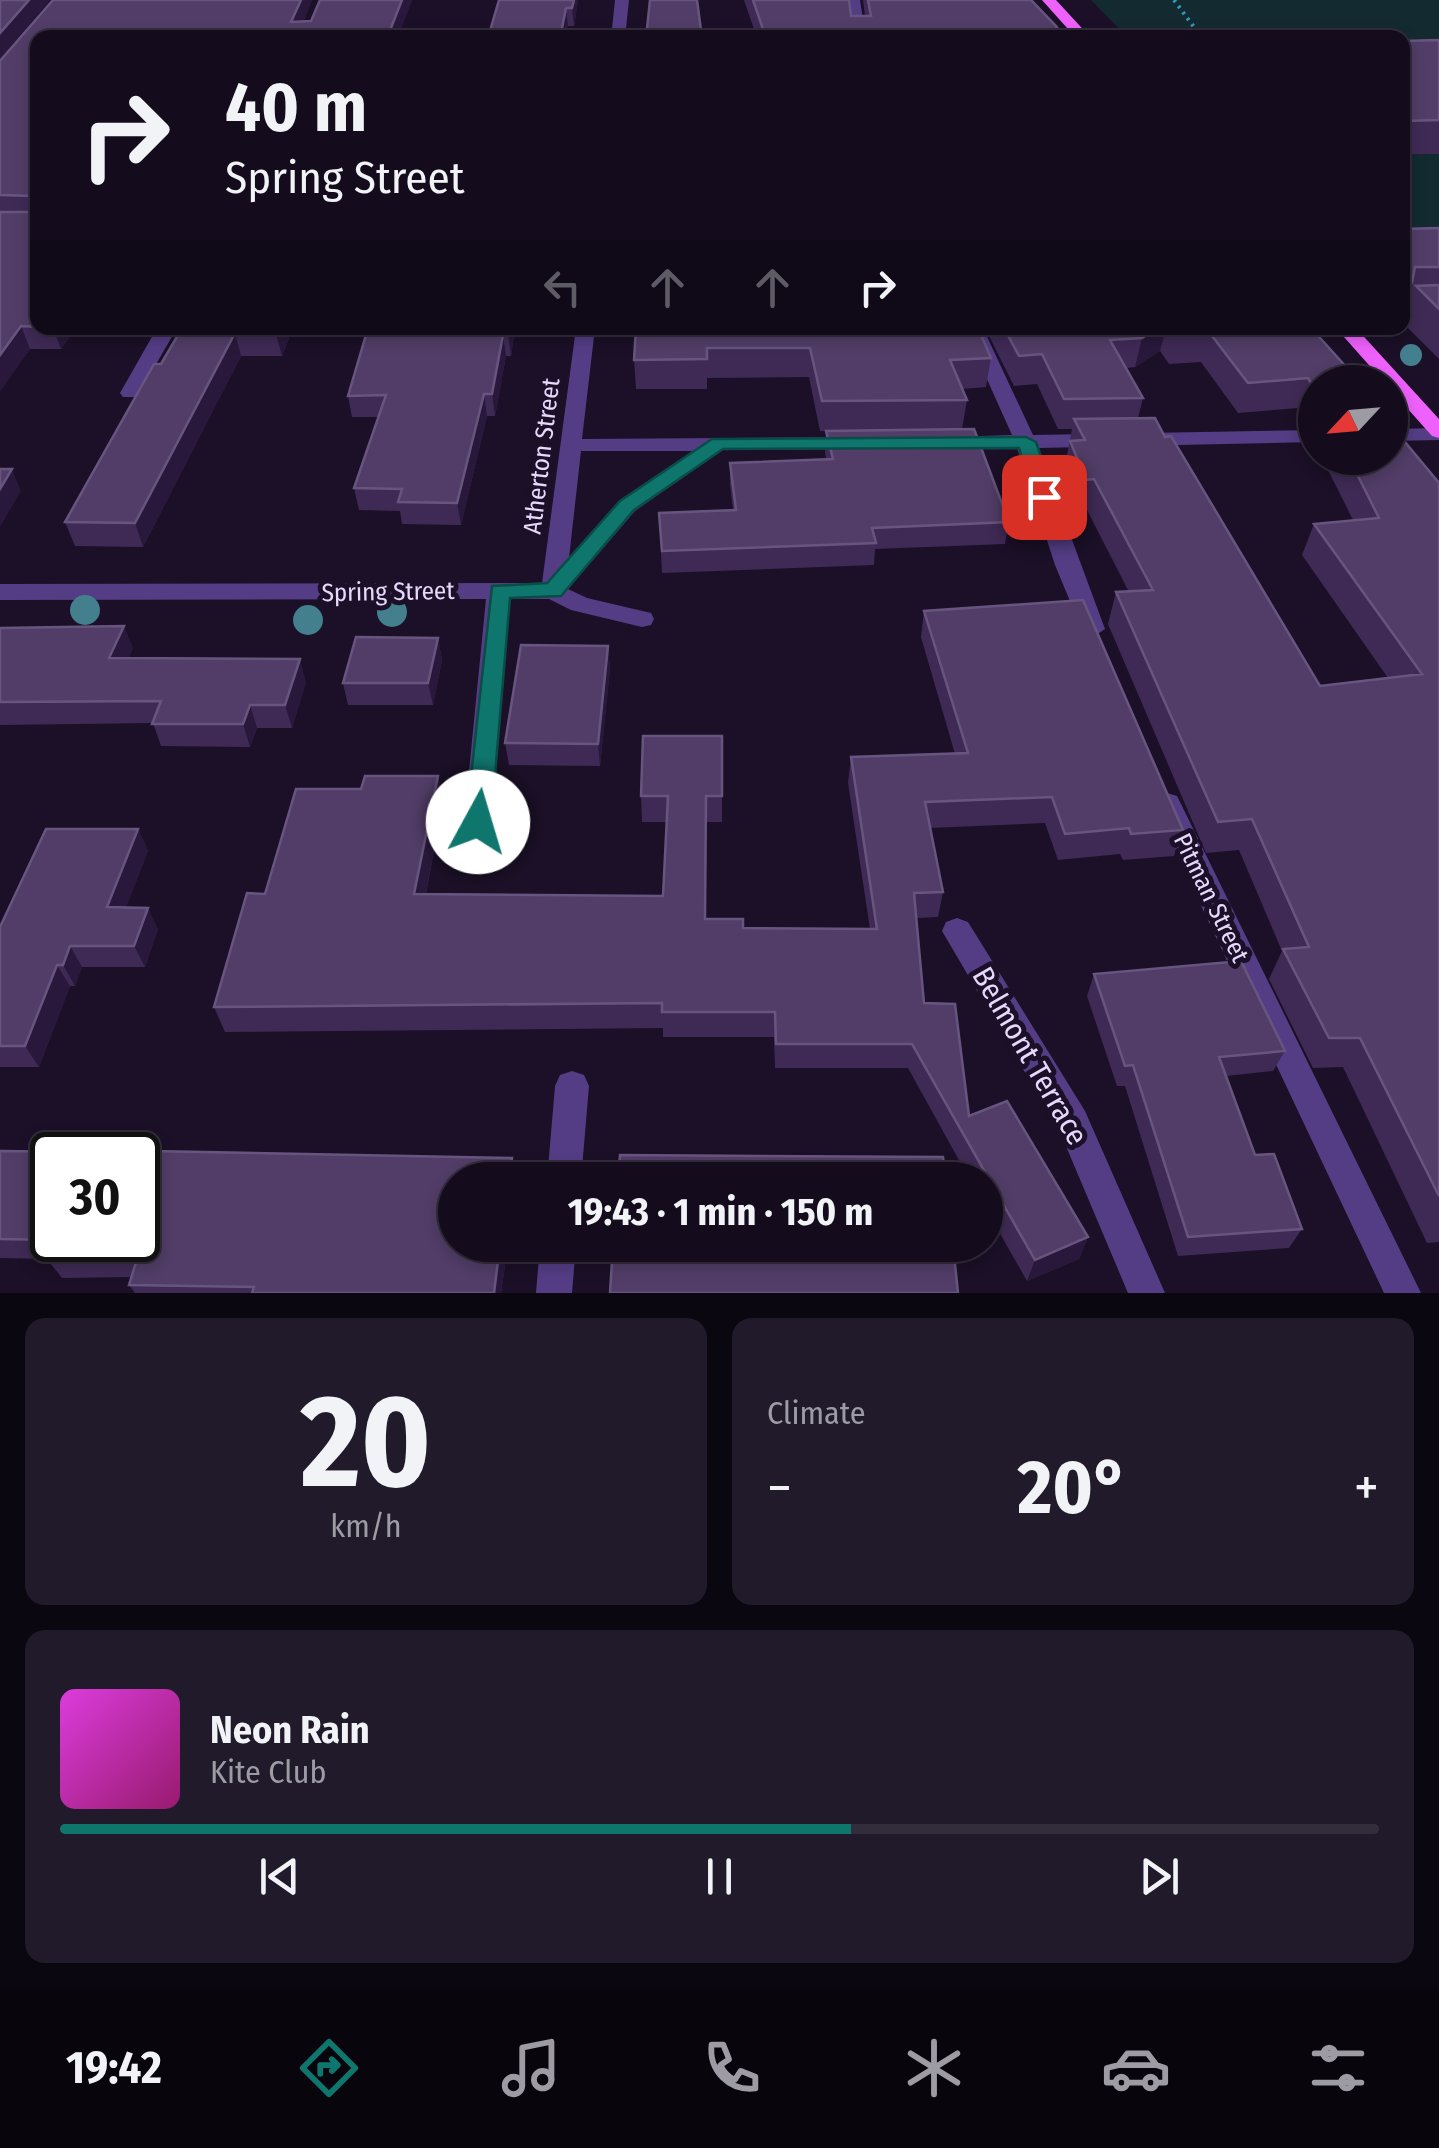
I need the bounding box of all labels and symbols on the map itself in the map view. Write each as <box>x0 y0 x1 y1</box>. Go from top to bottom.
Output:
north arrow <box>1298 365 1408 475</box>
street label: Atherton Street <box>518 375 567 536</box>
pin <box>1002 455 1087 540</box>
street label: Spring Street <box>321 576 456 608</box>
position arrow <box>426 770 530 874</box>
street label: Pitman Street <box>1167 829 1255 968</box>
street label: Belmont Terrace <box>965 961 1095 1151</box>
speed limit sign: 30 <box>30 1132 160 1262</box>

